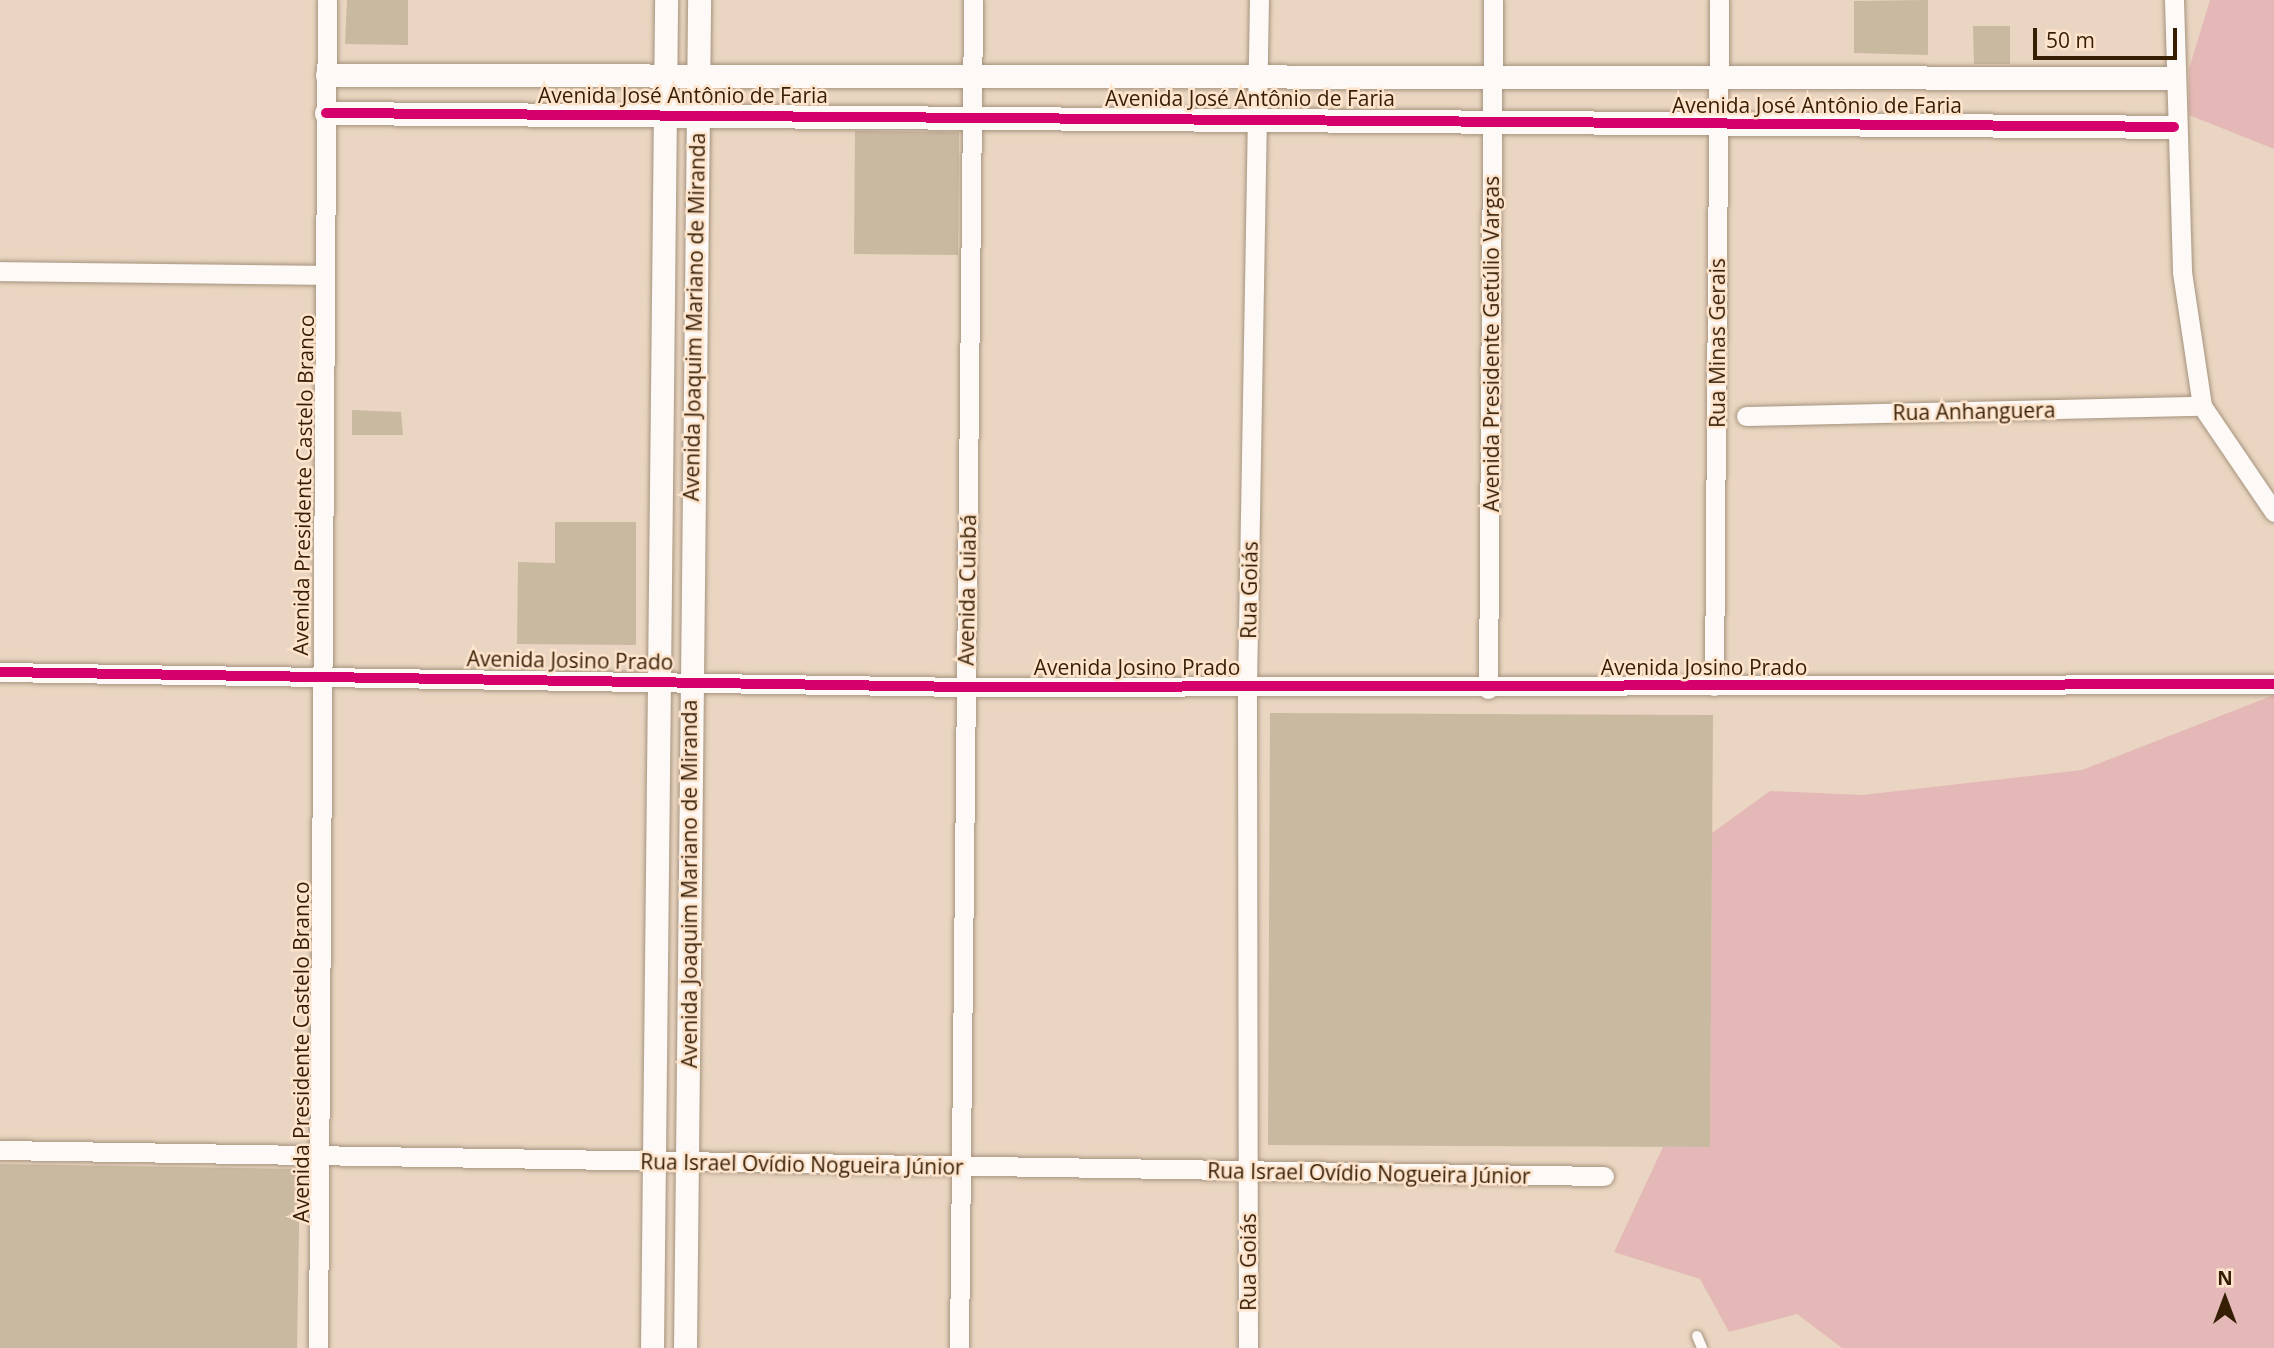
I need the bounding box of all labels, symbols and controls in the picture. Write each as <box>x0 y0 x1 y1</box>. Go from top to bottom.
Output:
scale bar <box>2036 14 2180 58</box>
text: 50 m <box>2046 26 2095 54</box>
street label: Avenida José Antônio de Faria <box>538 82 828 108</box>
street label: Avenida José Antônio de Faria <box>1105 85 1395 111</box>
street label: Avenida José Antônio de Faria <box>1672 92 1962 118</box>
street label: Avenida Joaquim Mariano de Miranda <box>678 133 710 501</box>
street label: Avenida Presidente Getúlio Vargas <box>1478 176 1504 512</box>
street label: Rua Minas Gerais <box>1704 258 1730 428</box>
street label: Avenida Presidente Castelo Branco <box>287 314 319 656</box>
street label: Rua Anhanguera <box>1892 397 2056 425</box>
street label: Avenida Cuiabá <box>953 514 981 666</box>
street label: Rua Goiás <box>1236 541 1262 639</box>
street label: Avenida Josino Prado <box>466 646 674 674</box>
street label: Avenida Josino Prado <box>1034 654 1240 680</box>
street label: Avenida Josino Prado <box>1601 654 1807 680</box>
street label: Avenida Joaquim Mariano de Miranda <box>676 700 702 1068</box>
street label: Avenida Presidente Castelo Branco <box>288 881 314 1223</box>
street label: Rua Israel Ovídio Nogueira Júnior <box>640 1149 964 1179</box>
street label: Rua Israel Ovídio Nogueira Júnior <box>1207 1158 1531 1188</box>
street label: Rua Goiás <box>1235 1213 1261 1311</box>
north arrow <box>2190 1264 2260 1334</box>
text: N <box>2217 1265 2233 1291</box>

